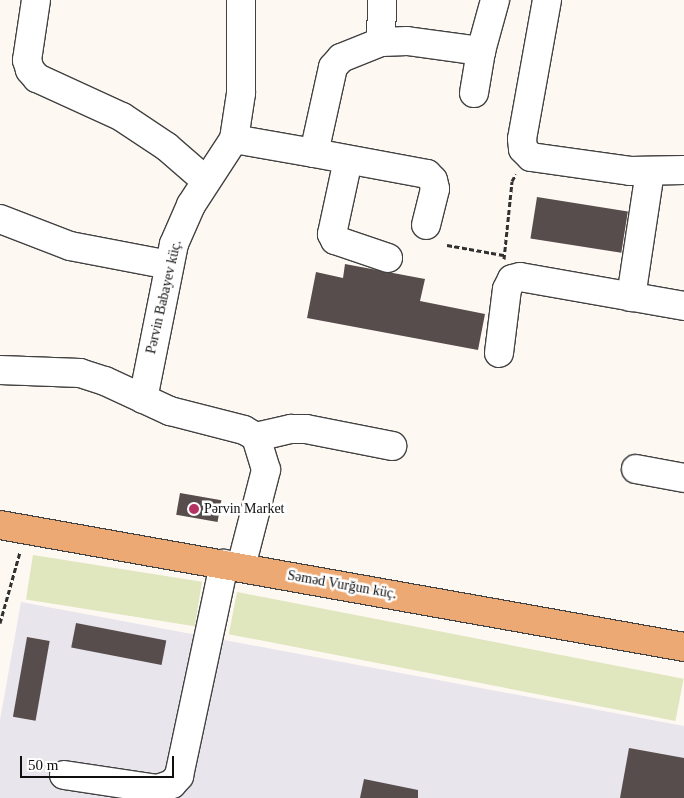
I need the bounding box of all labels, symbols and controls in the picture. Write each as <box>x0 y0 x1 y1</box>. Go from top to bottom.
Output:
street label: Pərvin Babayev küç. <box>143 238 185 356</box>
place label: Pərvin Market <box>204 501 284 517</box>
marker: Pərvin Market <box>188 503 200 515</box>
street label: Səməd Vurğun küç. <box>286 567 398 603</box>
scale bar <box>22 746 176 778</box>
text: 50 m <box>28 757 58 773</box>

